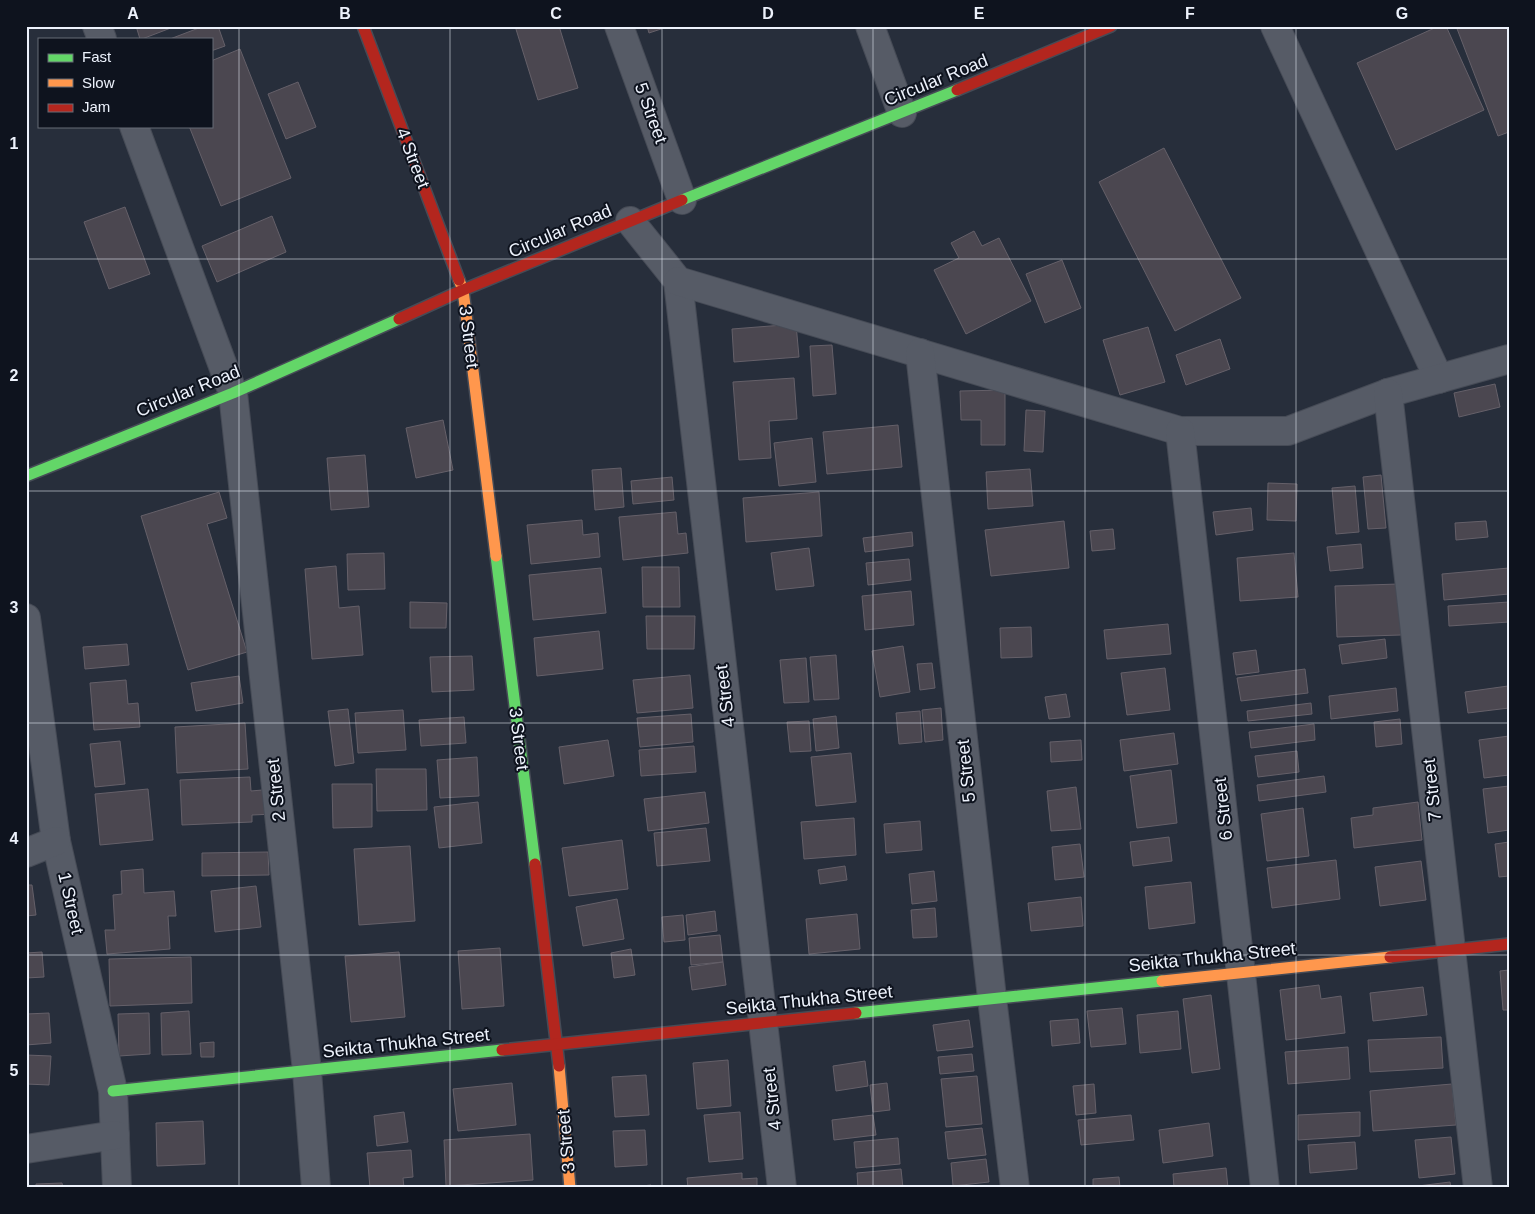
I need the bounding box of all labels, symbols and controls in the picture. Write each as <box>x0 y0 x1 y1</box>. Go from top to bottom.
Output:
text: A <box>127 5 139 22</box>
text: B <box>339 5 351 22</box>
text: C <box>550 5 562 22</box>
text: D <box>762 5 774 22</box>
text: E <box>974 5 985 22</box>
text: F <box>1185 5 1195 22</box>
text: G <box>1396 5 1408 22</box>
legend <box>38 38 212 128</box>
text: Fast <box>82 48 112 65</box>
street label: Circular Road <box>881 50 991 110</box>
text: Slow <box>82 74 115 91</box>
street label: 5 Street <box>631 80 671 146</box>
text: Jam <box>82 98 110 115</box>
street label: 4 Street <box>392 125 434 191</box>
text: 1 <box>10 135 19 152</box>
street label: Circular Road <box>505 200 615 262</box>
street label: 3 Street <box>455 304 483 370</box>
street label: Circular Road <box>133 361 243 421</box>
text: 2 <box>10 367 19 384</box>
text: 3 <box>10 599 19 616</box>
street label: 4 Street <box>711 663 739 729</box>
street label: 3 Street <box>505 706 533 772</box>
street label: 5 Street <box>953 739 979 803</box>
street label: 2 Street <box>263 758 289 822</box>
street label: 7 Street <box>1419 758 1445 822</box>
street label: 6 Street <box>1210 777 1236 841</box>
text: 4 <box>10 830 19 847</box>
street label: 1 Street <box>54 870 88 936</box>
street label: Seikta Thukha Street <box>1128 938 1296 976</box>
street label: Seikta Thukha Street <box>725 981 893 1019</box>
street label: Seikta Thukha Street <box>322 1024 490 1062</box>
text: 5 <box>10 1062 19 1079</box>
street label: 4 Street <box>759 1067 785 1131</box>
street label: 3 Street <box>553 1109 579 1173</box>

